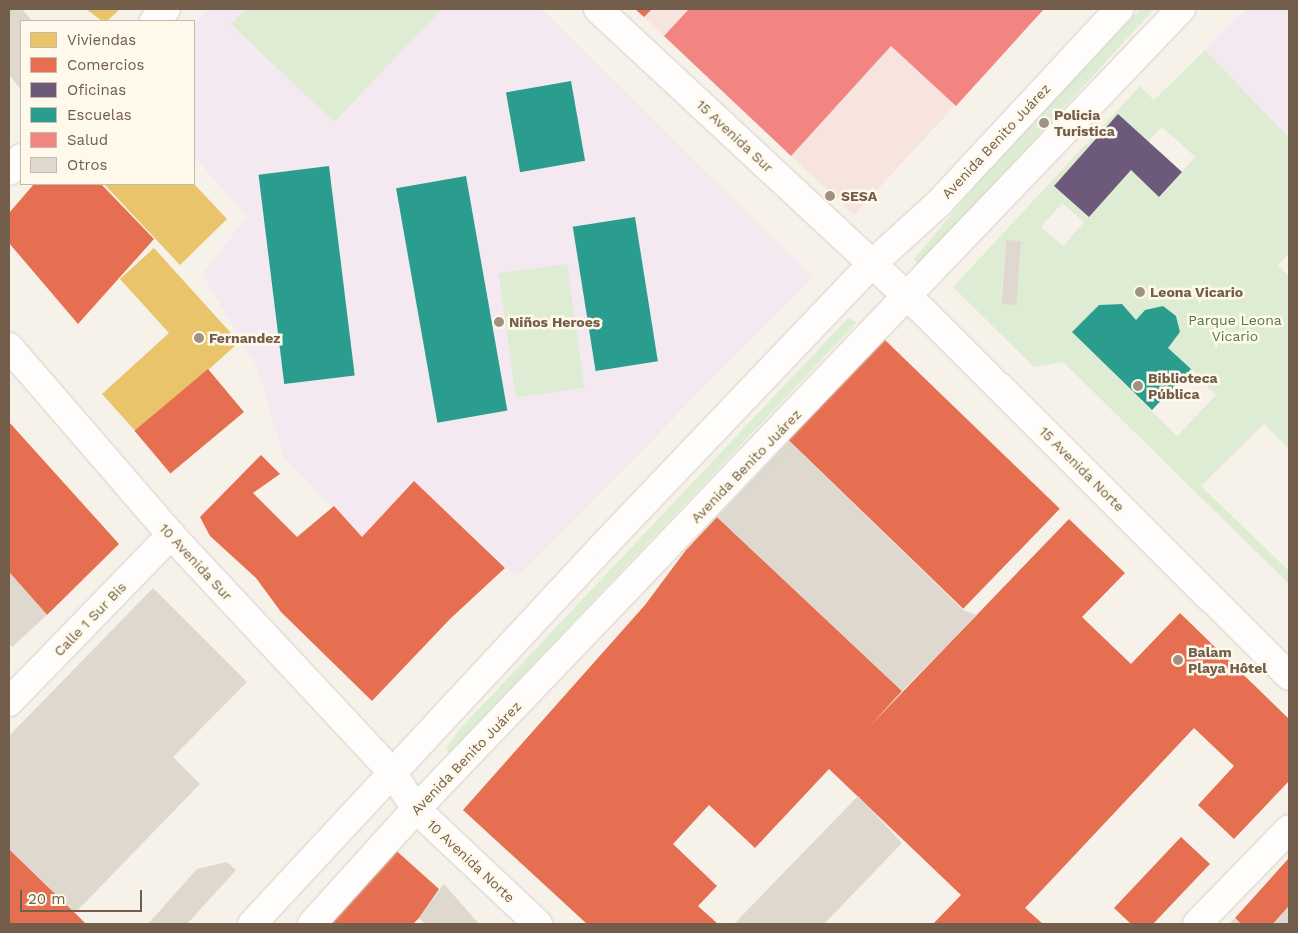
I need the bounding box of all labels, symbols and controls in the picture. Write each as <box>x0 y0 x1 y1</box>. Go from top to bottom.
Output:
legend <box>20 20 195 185</box>
text: Viviendas <box>67 31 136 49</box>
text: Comercios <box>67 56 144 74</box>
street label: Avenida Benito Juárez <box>938 80 1054 202</box>
text: Oficinas <box>67 81 126 99</box>
street label: 15 Avenida Sur <box>693 96 777 176</box>
text: Escuelas <box>67 106 132 124</box>
place label: Policia Turistica <box>1054 107 1115 140</box>
marker: Policia Turistica <box>1038 117 1050 129</box>
text: Salud <box>67 131 108 149</box>
text: Otros <box>67 156 107 174</box>
place label: SESA <box>841 188 877 204</box>
marker: SESA <box>823 189 837 203</box>
place label: Leona Vicario <box>1150 284 1244 300</box>
marker: Leona Vicario <box>1134 286 1146 298</box>
park label: Parque Leona Vicario <box>1188 312 1282 344</box>
place label: Niños Heroes <box>509 314 600 330</box>
marker: Niños Heroes <box>493 316 505 328</box>
place label: Fernandez <box>209 330 281 346</box>
marker: Fernandez <box>193 332 205 344</box>
place label: Biblioteca Pública <box>1148 370 1218 402</box>
marker: Biblioteca Pública <box>1132 380 1144 392</box>
street label: Avenida Benito Juárez <box>687 405 805 527</box>
street label: 15 Avenida Norte <box>1036 423 1128 515</box>
street label: 10 Avenida Sur <box>156 520 236 604</box>
street label: Calle 1 Sur Bis <box>50 578 130 660</box>
place label: Balam Playa Hôtel <box>1188 644 1267 676</box>
marker: Balam Playa Hôtel <box>1172 654 1184 666</box>
street label: Avenida Benito Juárez <box>407 697 525 819</box>
street label: 10 Avenida Norte <box>423 816 519 906</box>
scale bar <box>22 880 145 912</box>
text: 20 m <box>28 890 66 908</box>

